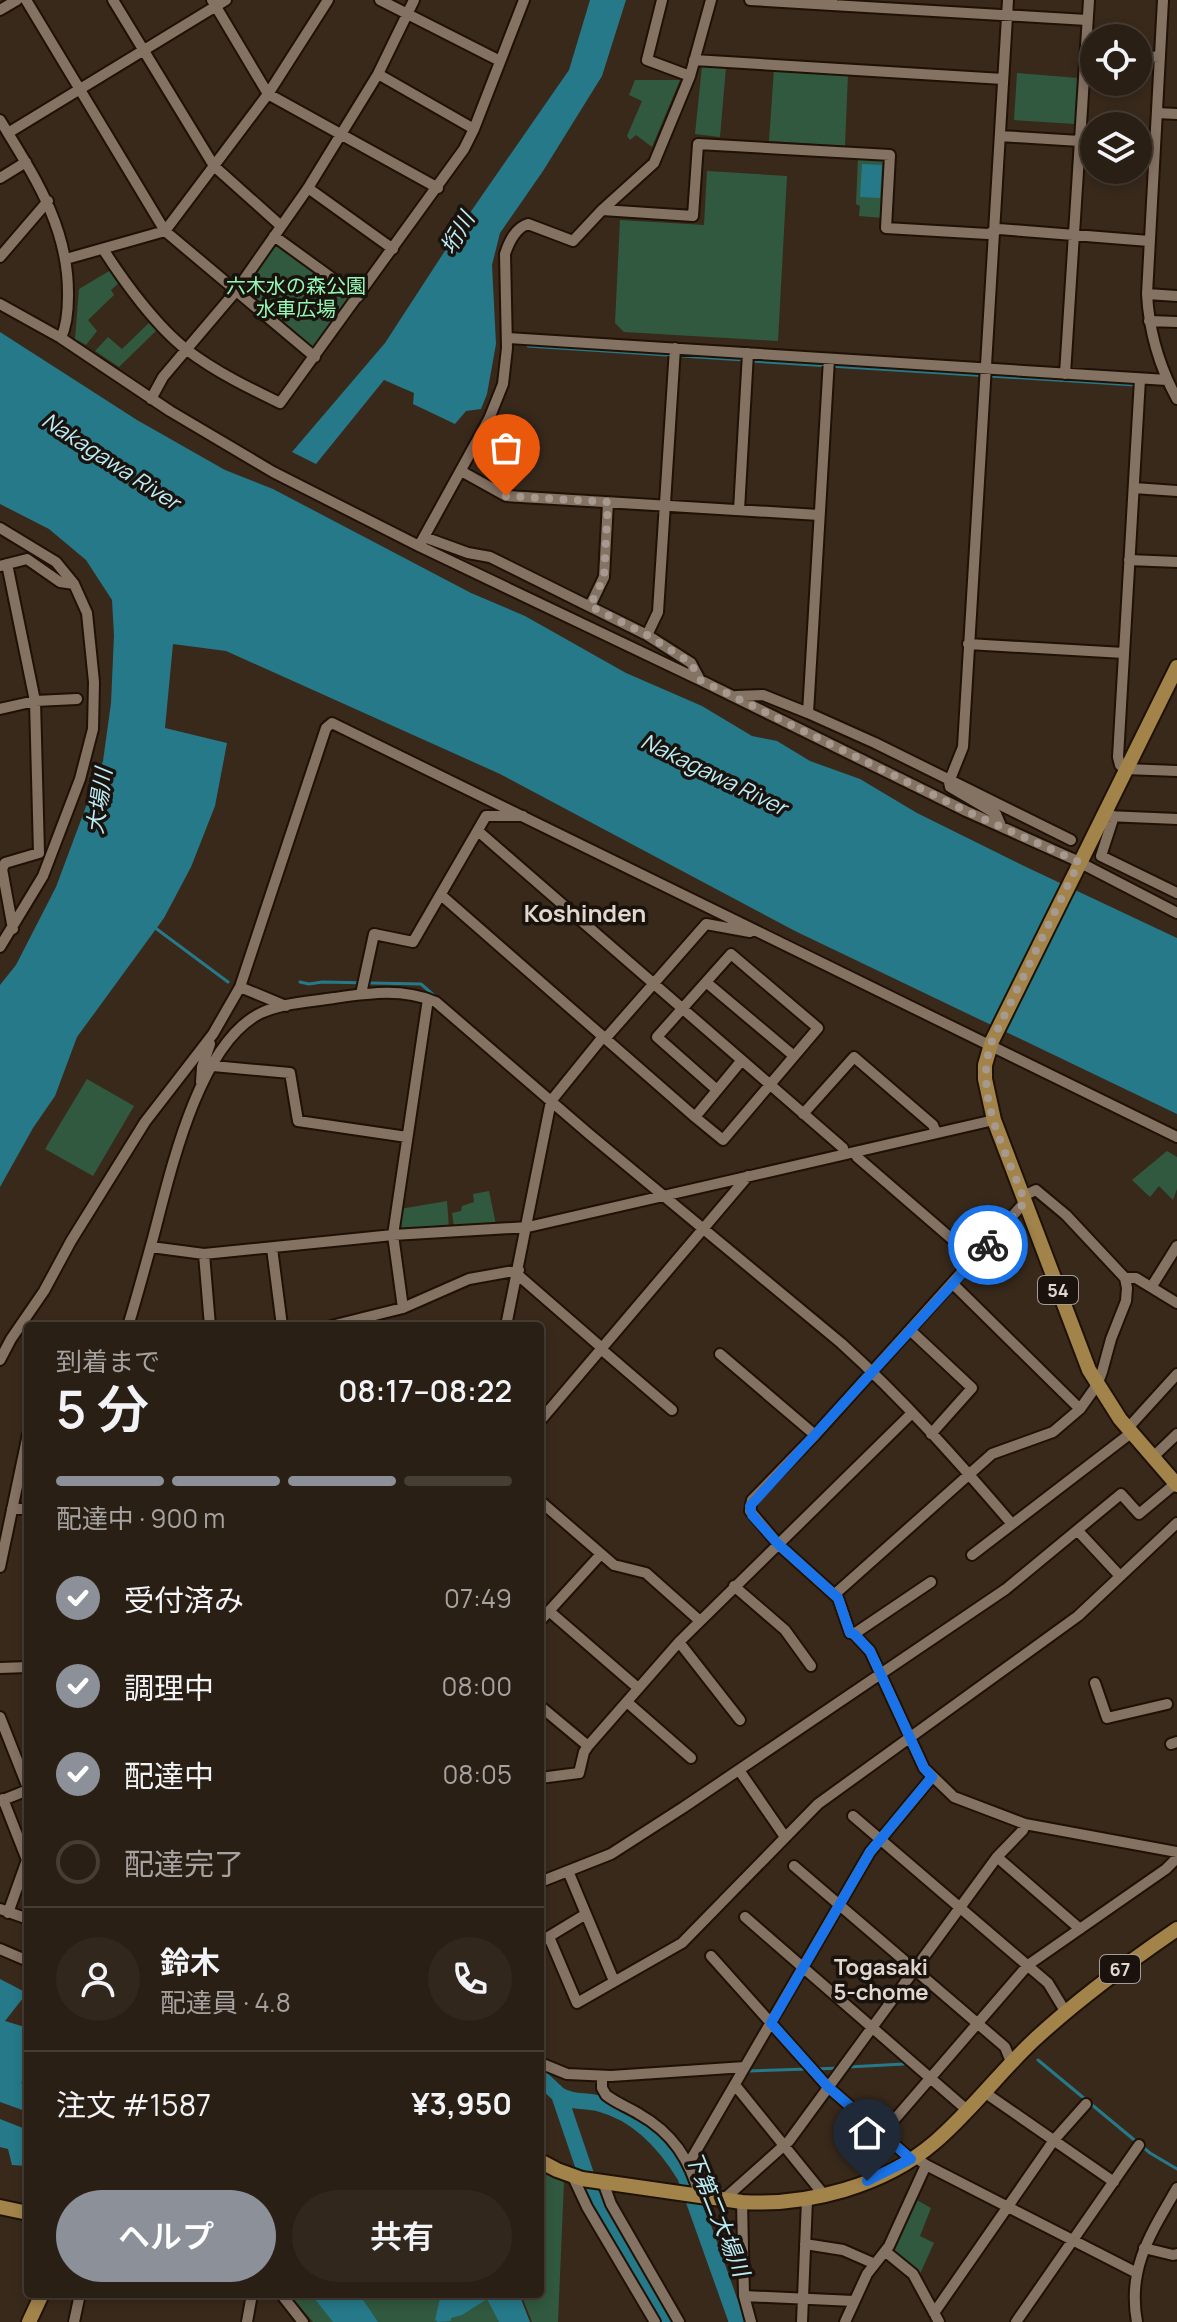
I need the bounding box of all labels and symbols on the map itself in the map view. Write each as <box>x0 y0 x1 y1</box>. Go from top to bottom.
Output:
water label: 垳川 <box>433 205 482 260</box>
park label: 六木水の森公園 水車広場 <box>226 272 366 322</box>
water label: Nakagawa River <box>36 405 188 518</box>
pin <box>472 414 540 496</box>
water label: Nakagawa River <box>636 726 795 824</box>
water label: 大場川 <box>80 764 119 836</box>
district label: Koshinden <box>524 896 646 929</box>
courier <box>948 1205 1028 1285</box>
road number: 54 <box>1038 1276 1078 1304</box>
district label: Togasaki 5-chome <box>834 1952 929 2007</box>
road number: 67 <box>1100 1955 1140 1983</box>
pin <box>833 2099 901 2181</box>
water label: 下第二大場川 <box>679 2147 757 2283</box>

